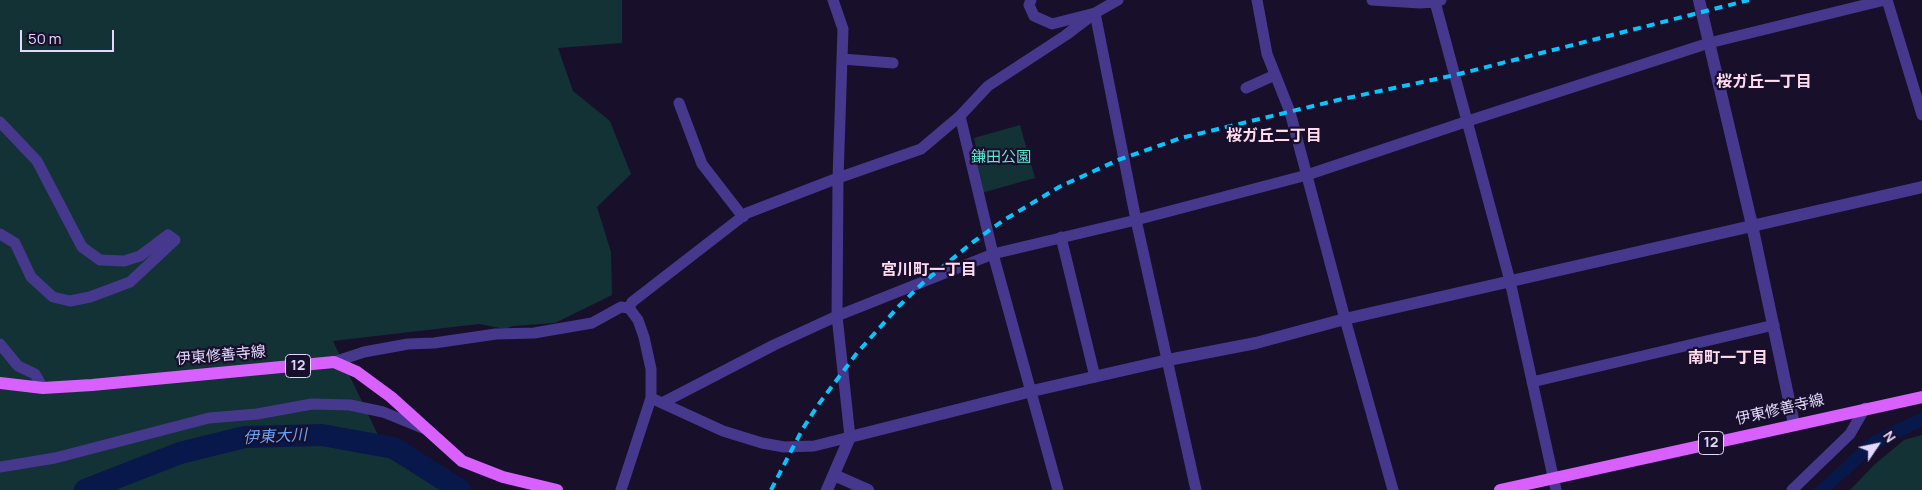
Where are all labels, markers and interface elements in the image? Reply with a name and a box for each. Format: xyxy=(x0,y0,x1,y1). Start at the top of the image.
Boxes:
scale bar xyxy=(22,20,116,52)
text: 50 m xyxy=(28,28,62,49)
district label: 桜ガ丘一丁目 xyxy=(1716,73,1812,93)
district label: 桜ガ丘二丁目 xyxy=(1226,127,1322,147)
park label: 鎌田公園 xyxy=(971,149,1031,167)
district label: 宮川町一丁目 xyxy=(881,261,977,281)
street label: 伊東修善寺線 xyxy=(175,343,267,369)
district label: 南町一丁目 xyxy=(1688,349,1768,369)
road number: 12 xyxy=(286,354,310,378)
street label: 伊東修善寺線 xyxy=(1734,391,1826,429)
north arrow xyxy=(1852,420,1902,470)
water label: 伊東大川 xyxy=(243,426,307,448)
text: N xyxy=(1879,427,1901,446)
road number: 12 xyxy=(1698,432,1724,454)

